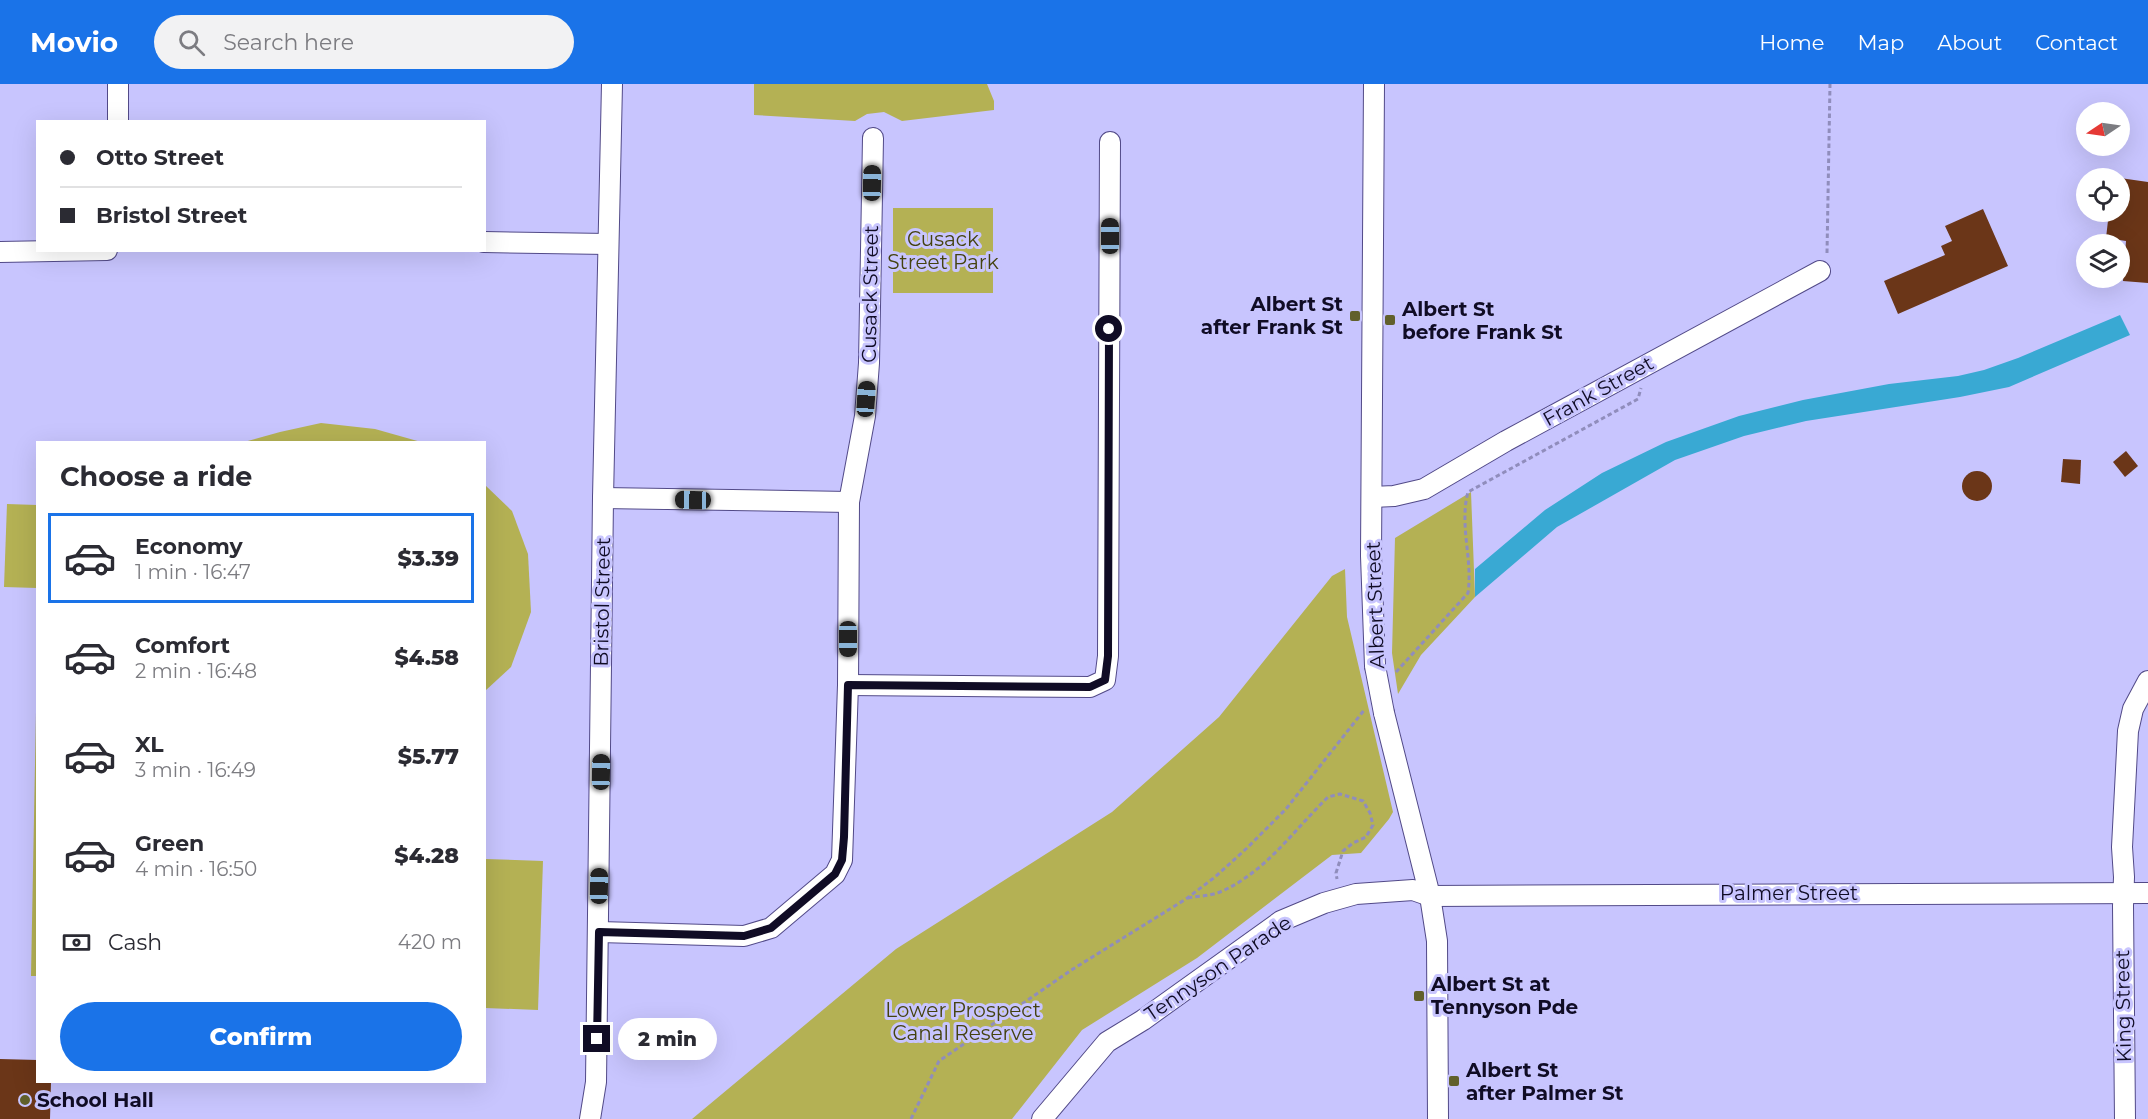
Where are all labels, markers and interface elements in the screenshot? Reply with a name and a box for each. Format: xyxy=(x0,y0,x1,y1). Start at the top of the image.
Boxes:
search box xyxy=(154,15,574,69)
text: Movio xyxy=(30,25,118,59)
icon: search xyxy=(175,26,208,59)
text: Search here xyxy=(223,29,354,56)
text: Home xyxy=(1759,30,1824,55)
text: Map xyxy=(1857,30,1904,55)
text: About xyxy=(1937,30,2002,55)
text: Contact xyxy=(2035,30,2118,55)
north arrow xyxy=(2076,102,2130,156)
map controls xyxy=(2076,102,2130,288)
text: Otto Street xyxy=(96,144,224,171)
car xyxy=(863,165,881,201)
button: locate xyxy=(2076,168,2130,222)
text: Bristol Street xyxy=(96,202,247,229)
car xyxy=(1101,218,1119,254)
street label: Cusack Street xyxy=(857,225,883,363)
park label: Cusack Street Park xyxy=(887,227,999,274)
button: layers xyxy=(2076,234,2130,288)
place label: Albert St after Frank St xyxy=(1201,292,1343,339)
place label: Albert St before Frank St xyxy=(1401,297,1563,344)
marker: Albert St after Frank St xyxy=(1348,309,1362,323)
marker: Albert St before Frank St xyxy=(1383,313,1397,327)
route start xyxy=(1095,315,1122,342)
street label: Frank Street xyxy=(1539,351,1657,431)
car xyxy=(856,380,876,418)
text: Choose a ride xyxy=(60,460,252,493)
car xyxy=(675,491,711,509)
icon: car xyxy=(63,531,117,585)
text: Economy xyxy=(135,533,243,560)
street label: Bristol Street xyxy=(589,537,615,667)
street label: Albert Street xyxy=(1361,541,1389,669)
text: $3.39 xyxy=(398,545,459,572)
text: 1 min · 16:47 xyxy=(135,560,251,584)
car xyxy=(839,621,857,657)
icon: car xyxy=(63,630,117,684)
text: Comfort xyxy=(135,632,230,659)
text: $4.58 xyxy=(394,644,459,671)
text: 2 min · 16:48 xyxy=(135,659,257,683)
icon: car xyxy=(63,729,117,783)
text: XL xyxy=(135,731,164,758)
text: $5.77 xyxy=(398,743,459,770)
car xyxy=(592,754,610,790)
text: 3 min · 16:49 xyxy=(135,758,256,782)
icon: car xyxy=(63,828,117,882)
text: Green xyxy=(135,830,204,857)
text: $4.28 xyxy=(394,842,459,869)
text: 4 min · 16:50 xyxy=(135,857,257,881)
car xyxy=(590,868,608,904)
street label: Palmer Street xyxy=(1720,881,1858,905)
street label: Tennyson Parade xyxy=(1140,910,1296,1026)
icon: cash xyxy=(60,926,93,959)
text: Cash xyxy=(108,929,162,956)
text: 420 m xyxy=(398,930,462,954)
street label: King Street xyxy=(2110,950,2136,1062)
place label: Albert St at Tennyson Pde xyxy=(1430,972,1578,1019)
marker: Albert St at Tennyson Pde xyxy=(1412,989,1426,1003)
park label: Lower Prospect Canal Reserve xyxy=(885,998,1041,1045)
button: Confirm xyxy=(60,1002,462,1071)
callout: 2 min xyxy=(618,1018,717,1060)
route end xyxy=(583,1025,610,1052)
text: 2 min xyxy=(638,1027,697,1051)
place label: Albert St after Palmer St xyxy=(1465,1058,1624,1105)
marker: Albert St after Palmer St xyxy=(1447,1074,1461,1088)
place label: School Hall xyxy=(37,1088,154,1112)
marker: School Hall xyxy=(18,1093,32,1107)

